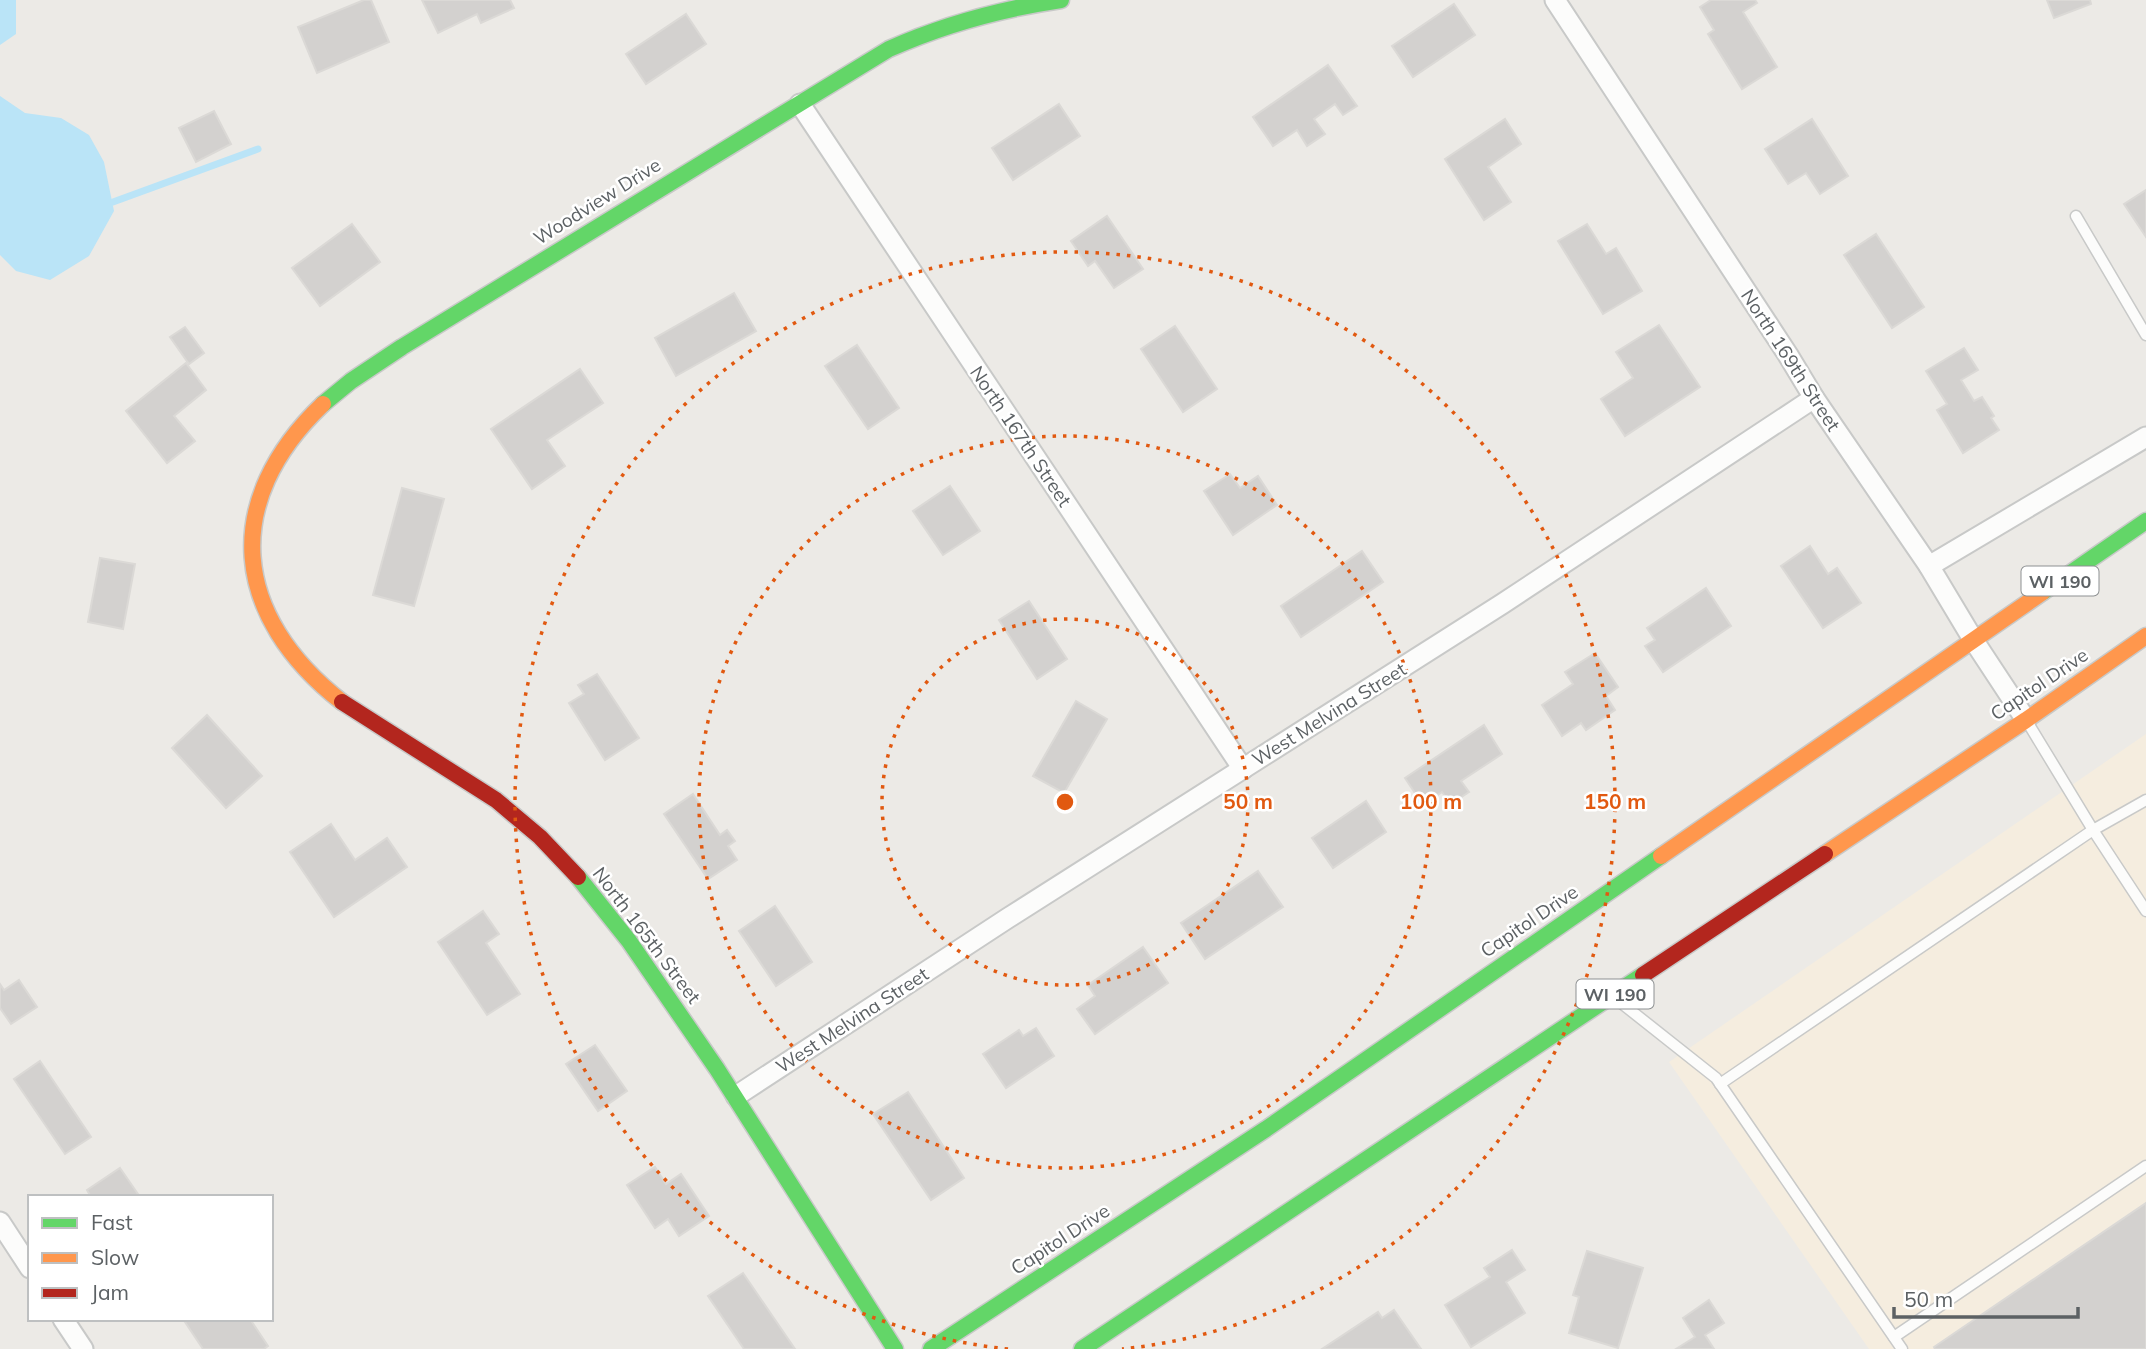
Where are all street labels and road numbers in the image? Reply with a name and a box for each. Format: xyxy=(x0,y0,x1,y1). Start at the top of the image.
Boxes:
street label: Woodview Drive xyxy=(529,152,665,250)
street label: North 169th Street xyxy=(1736,284,1846,436)
street label: North 167th Street xyxy=(965,361,1077,511)
road number: WI 190 xyxy=(2022,566,2098,596)
street label: Capitol Drive xyxy=(1986,643,2092,725)
street label: West Melvina Street xyxy=(1248,657,1411,771)
street label: North 165th Street xyxy=(588,862,706,1008)
street label: Capitol Drive xyxy=(1476,880,1582,962)
street label: West Melvina Street xyxy=(771,962,933,1078)
road number: WI 190 xyxy=(1576,979,1654,1009)
street label: Capitol Drive xyxy=(1006,1198,1114,1280)

